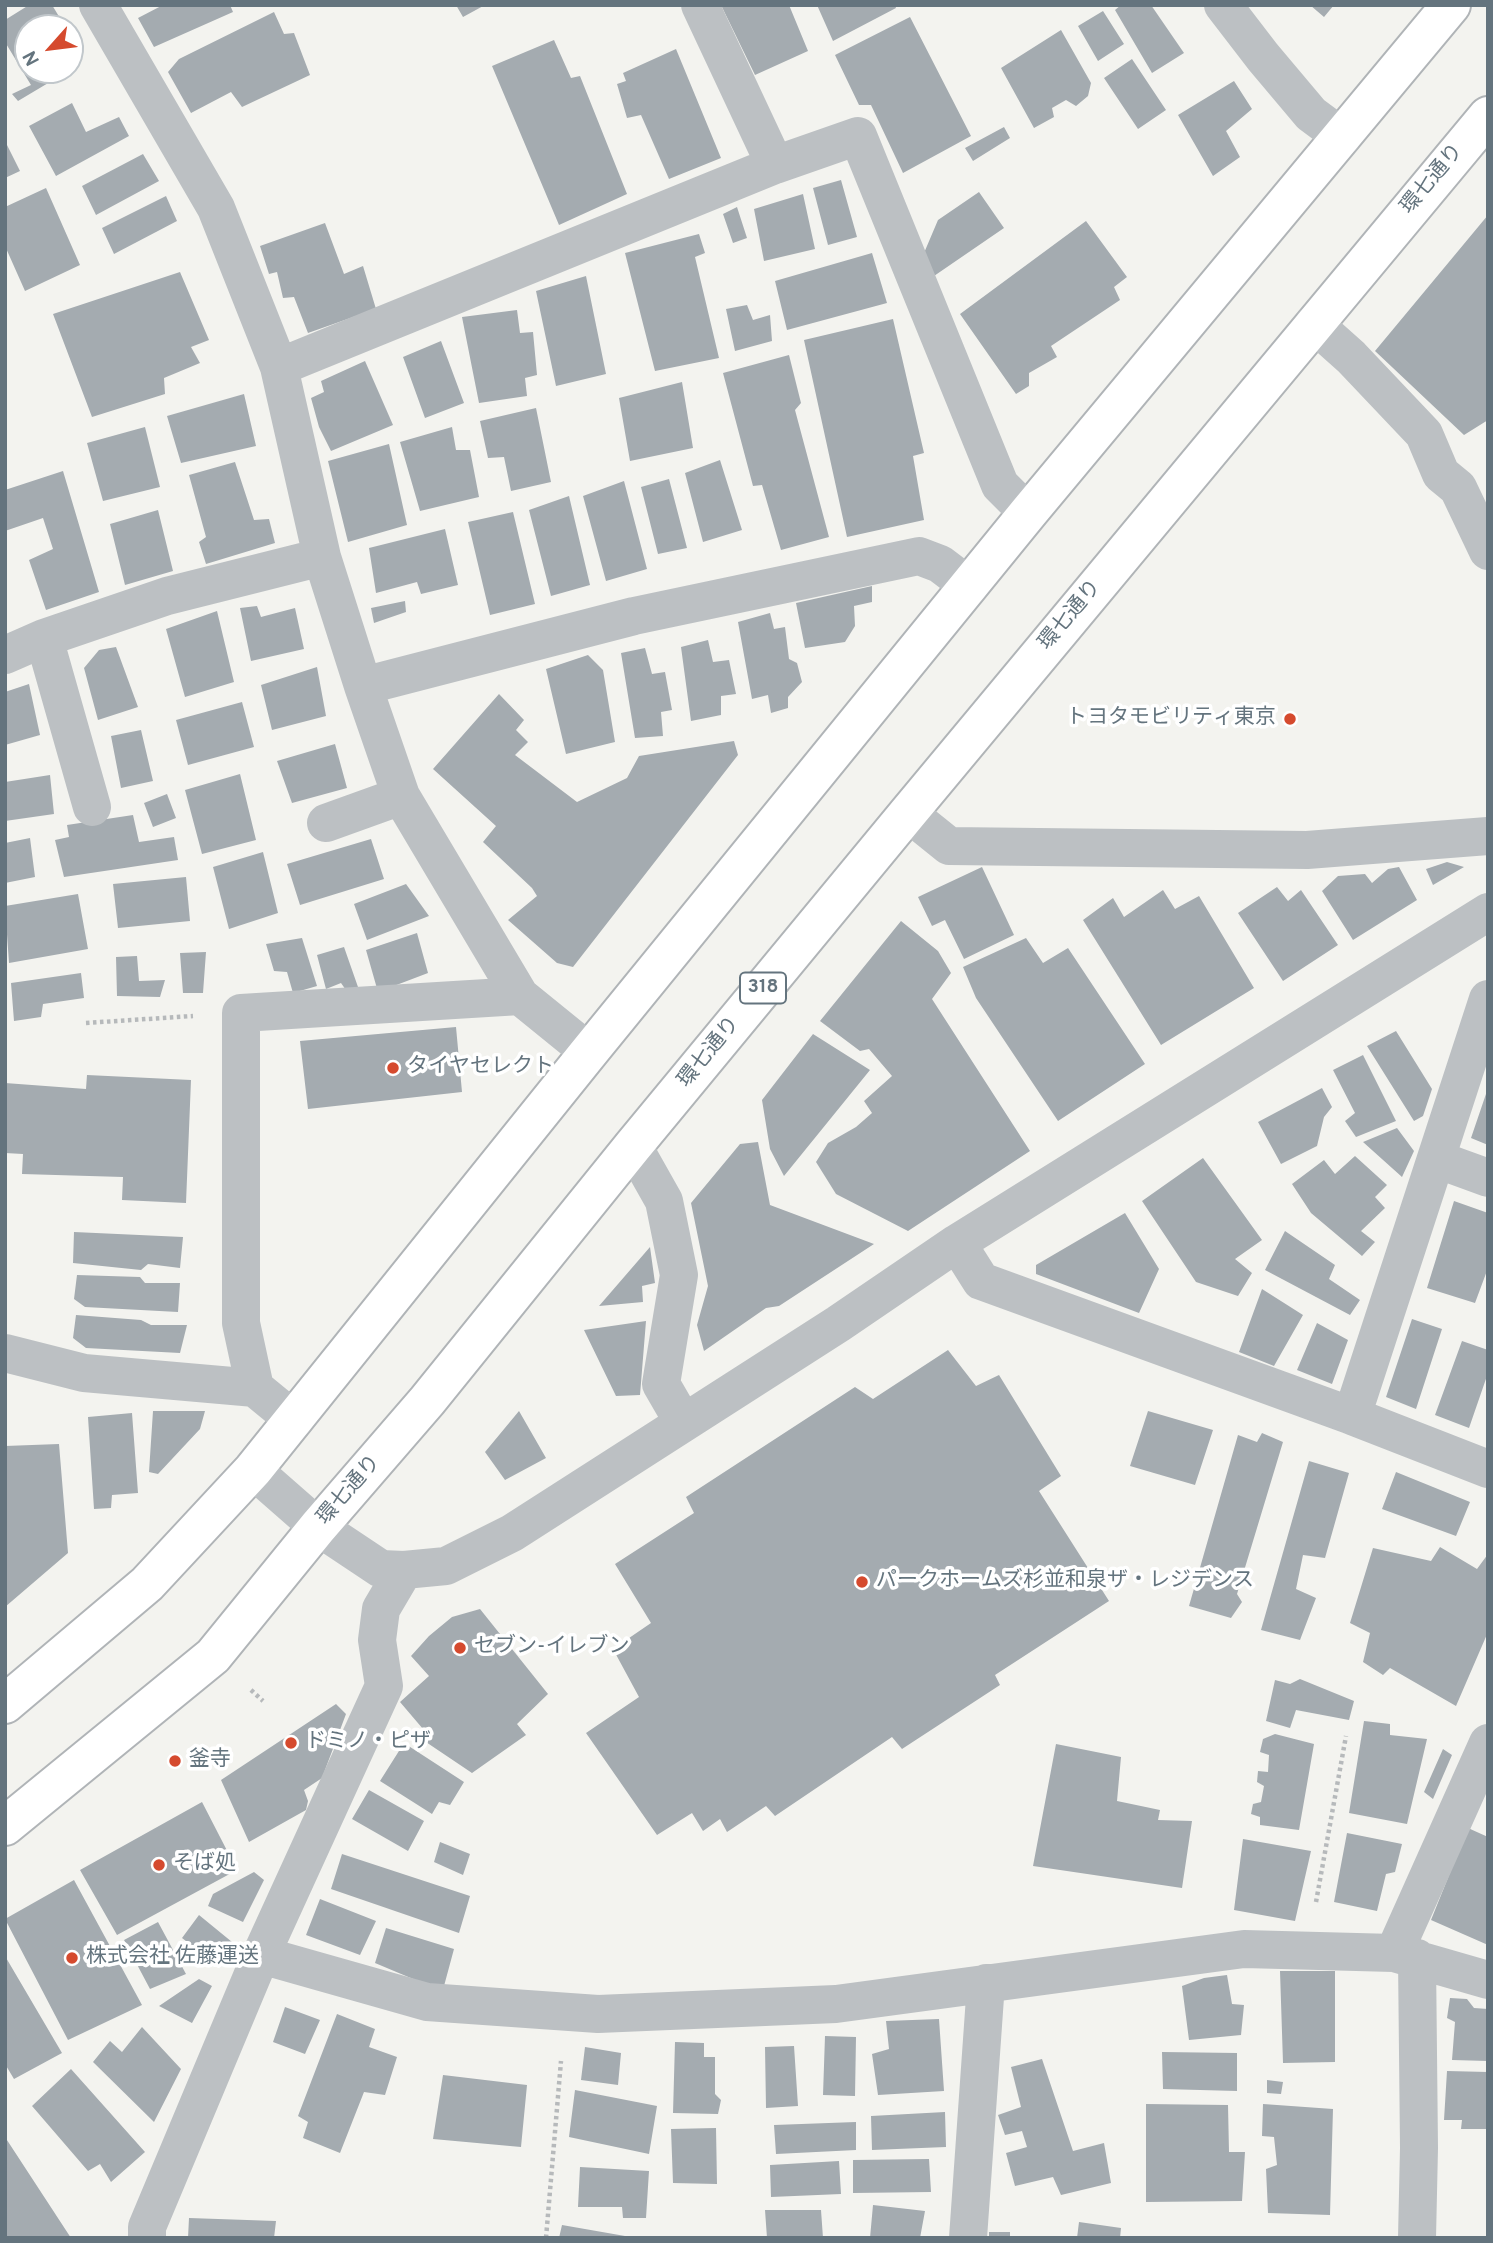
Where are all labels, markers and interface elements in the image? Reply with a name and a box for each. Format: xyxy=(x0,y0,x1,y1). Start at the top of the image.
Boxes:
north arrow xyxy=(14,14,84,84)
text: N xyxy=(18,46,46,70)
street label: 環七通り xyxy=(1396,140,1470,220)
street label: 環七通り xyxy=(1034,576,1108,656)
place label: トヨタモビリティ東京 xyxy=(1066,706,1276,732)
marker: トヨタモビリティ東京 xyxy=(1282,711,1298,727)
road number: 318 xyxy=(740,972,786,1004)
street label: 環七通り xyxy=(674,1012,746,1094)
place label: タイヤセレクト xyxy=(407,1055,554,1081)
marker: タイヤセレクト xyxy=(385,1060,401,1076)
street label: 環七通り xyxy=(313,1451,387,1531)
place label: パークホームズ杉並和泉ザ・レジデンス xyxy=(876,1569,1254,1595)
marker: パークホームズ杉並和泉ザ・レジデンス xyxy=(854,1574,870,1590)
place label: セブン-イレブン xyxy=(474,1635,629,1661)
marker: セブン-イレブン xyxy=(452,1640,468,1656)
place label: ドミノ・ピザ xyxy=(305,1730,431,1756)
marker: ドミノ・ピザ xyxy=(283,1735,299,1751)
place label: 釜寺 xyxy=(189,1748,231,1774)
marker: 釜寺 xyxy=(167,1753,183,1769)
place label: そば処 xyxy=(173,1852,236,1878)
marker: そば処 xyxy=(151,1857,167,1873)
place label: 株式会社 佐藤運送 xyxy=(86,1945,259,1971)
marker: 株式会社 佐藤運送 xyxy=(64,1950,80,1966)

